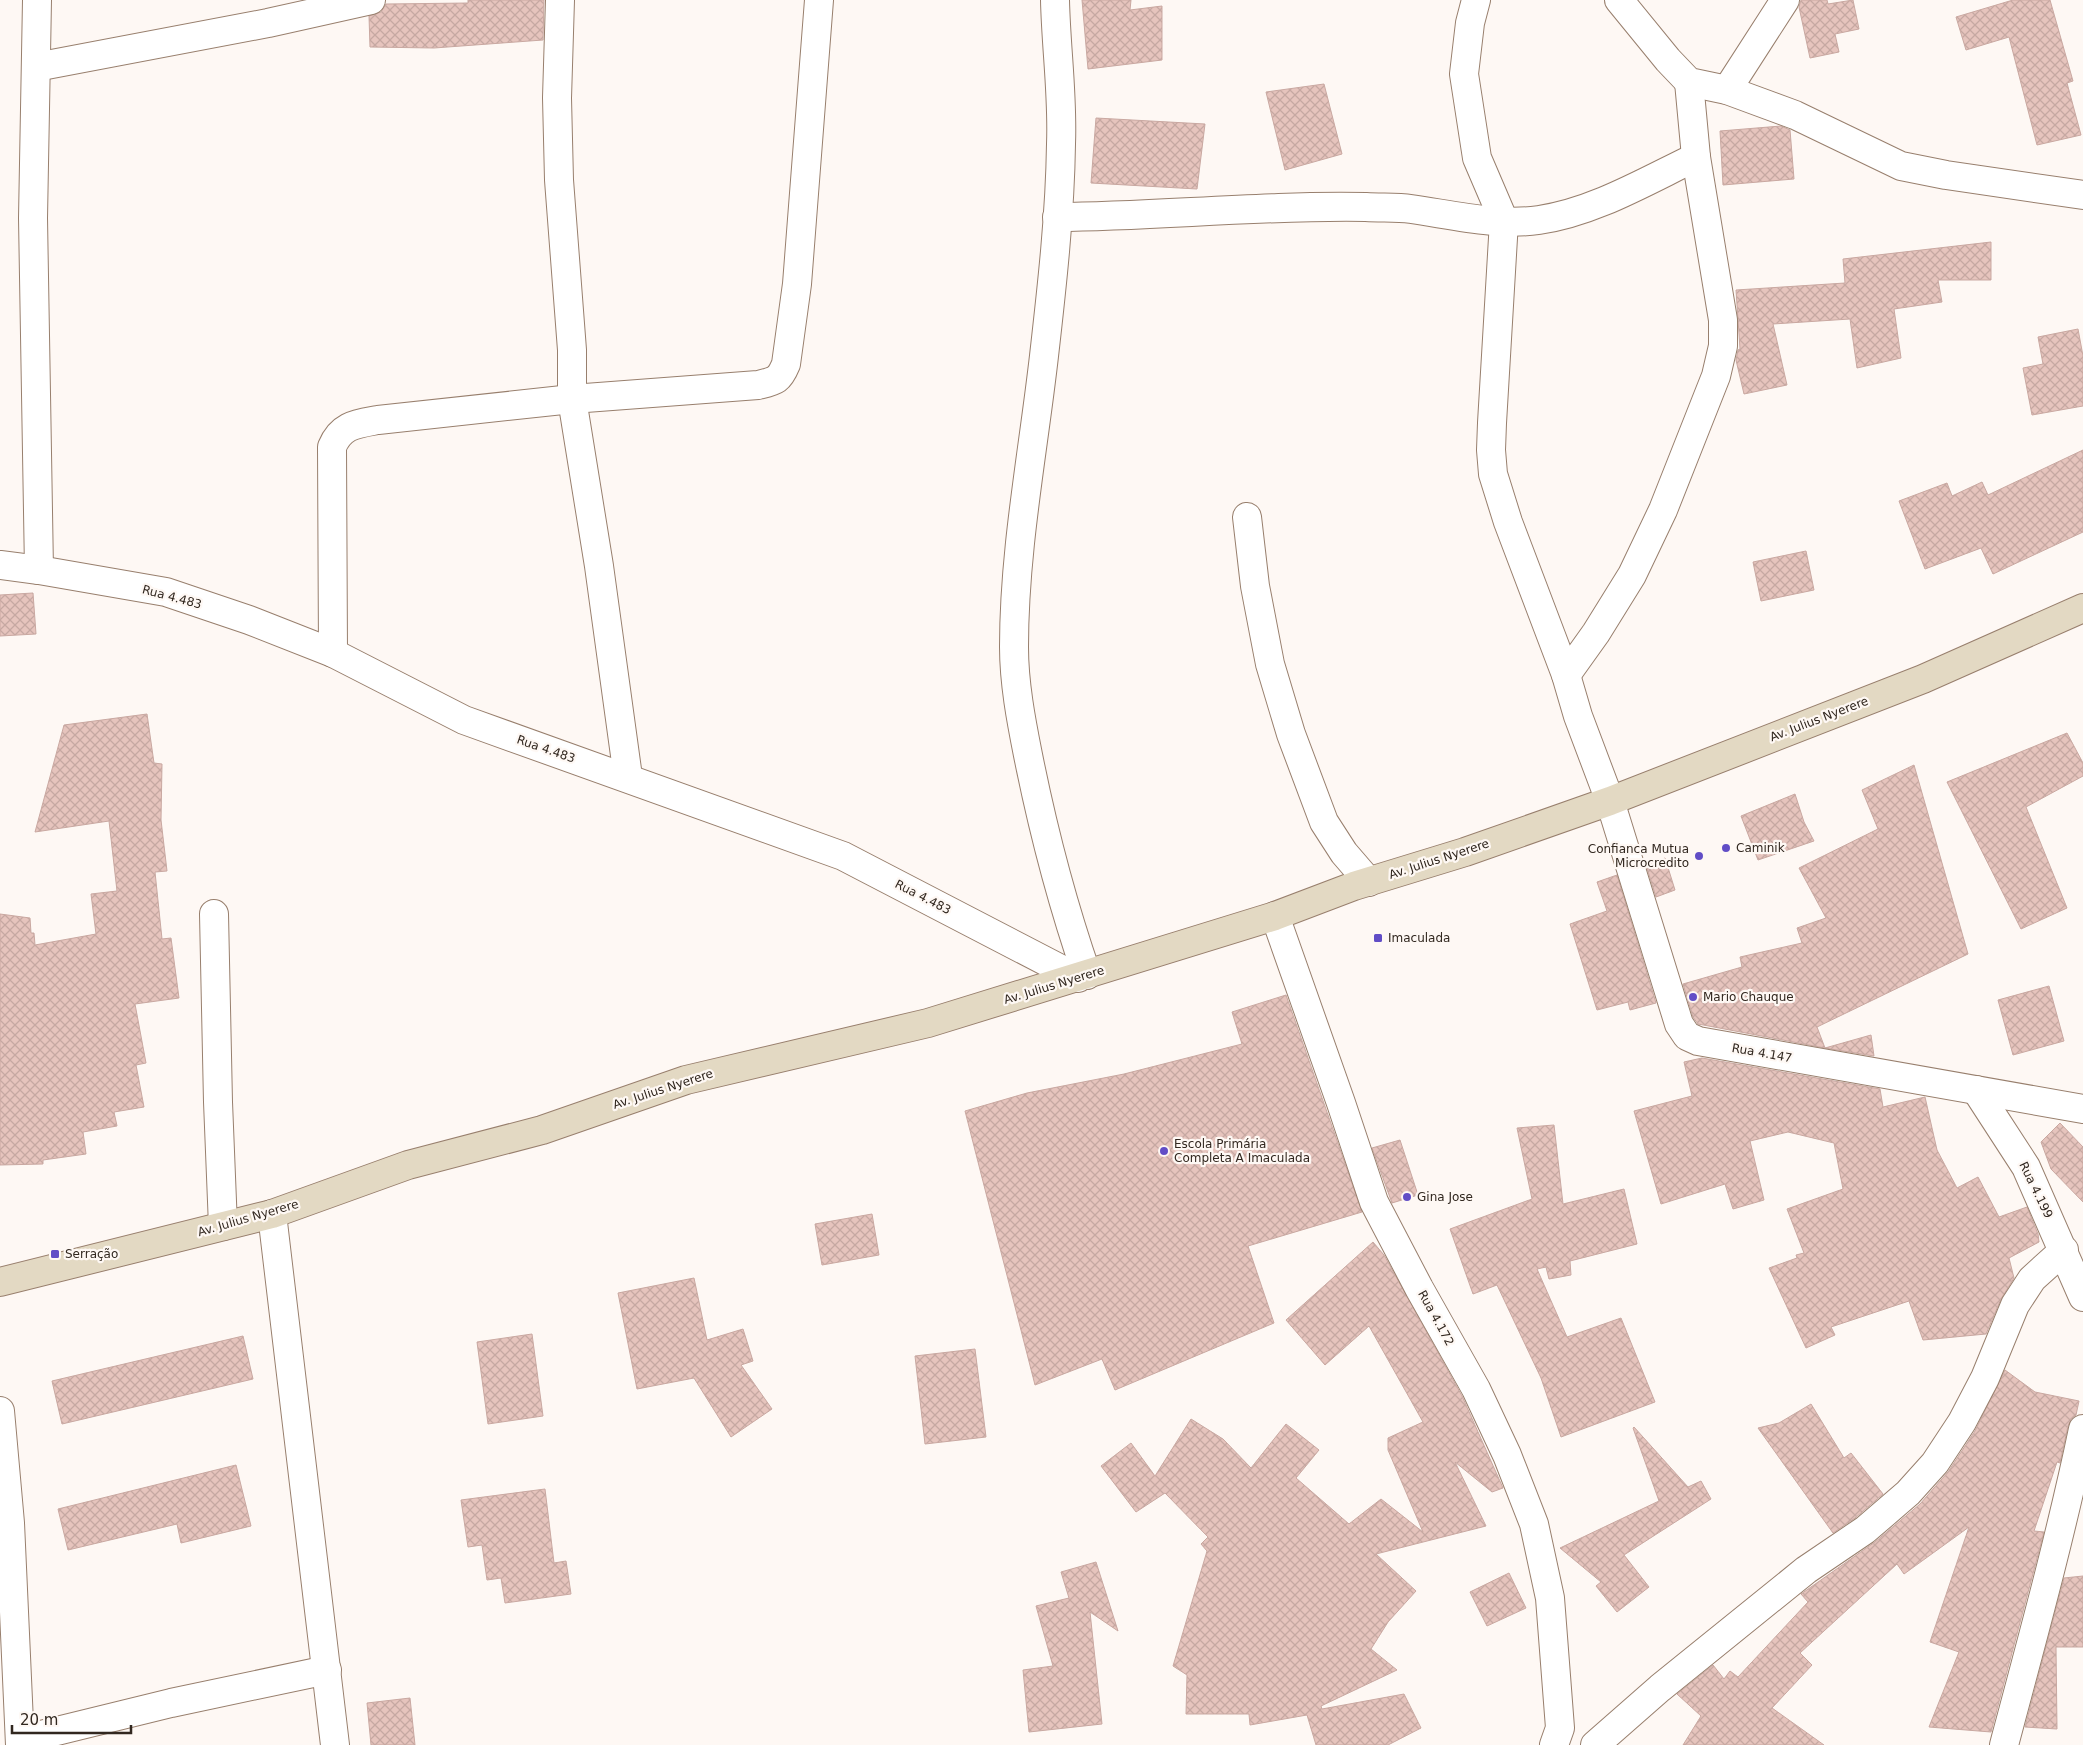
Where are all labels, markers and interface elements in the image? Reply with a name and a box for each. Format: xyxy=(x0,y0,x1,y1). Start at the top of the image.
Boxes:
street label: Rua 4.483 xyxy=(141,582,203,612)
street label: Av. Julius Nyerere xyxy=(1768,694,1870,744)
street label: Rua 4.483 xyxy=(515,732,577,766)
street label: Av. Julius Nyerere xyxy=(1387,836,1491,882)
place label: Caminik xyxy=(1736,841,1785,855)
place label: Confianca Mutua Microcredito xyxy=(1588,842,1689,870)
marker: Caminik xyxy=(1720,842,1732,854)
marker: Confianca Mutua Microcredito xyxy=(1693,850,1705,862)
street label: Rua 4.483 xyxy=(893,877,953,917)
place label: Imaculada xyxy=(1388,931,1450,945)
marker: Imaculada xyxy=(1372,932,1384,944)
street label: Av. Julius Nyerere xyxy=(1002,963,1106,1007)
place label: Mario Chauque xyxy=(1703,990,1794,1004)
marker: Mario Chauque xyxy=(1687,991,1699,1003)
street label: Rua 4.147 xyxy=(1731,1041,1793,1065)
street label: Av. Julius Nyerere xyxy=(611,1066,715,1112)
place label: Escola Primária Completa A Imaculada xyxy=(1174,1137,1310,1165)
marker: Escola Primária Completa A Imaculada xyxy=(1158,1145,1170,1157)
street label: Rua 4.199 xyxy=(2016,1160,2056,1220)
place label: Gina Jose xyxy=(1417,1190,1473,1204)
marker: Gina Jose xyxy=(1401,1191,1413,1203)
street label: Av. Julius Nyerere xyxy=(196,1197,300,1239)
place label: Serração xyxy=(65,1247,118,1261)
marker: Serração xyxy=(49,1248,61,1260)
street label: Rua 4.172 xyxy=(1415,1288,1457,1348)
scale bar xyxy=(12,1702,131,1734)
text: 20 m xyxy=(20,1711,58,1729)

